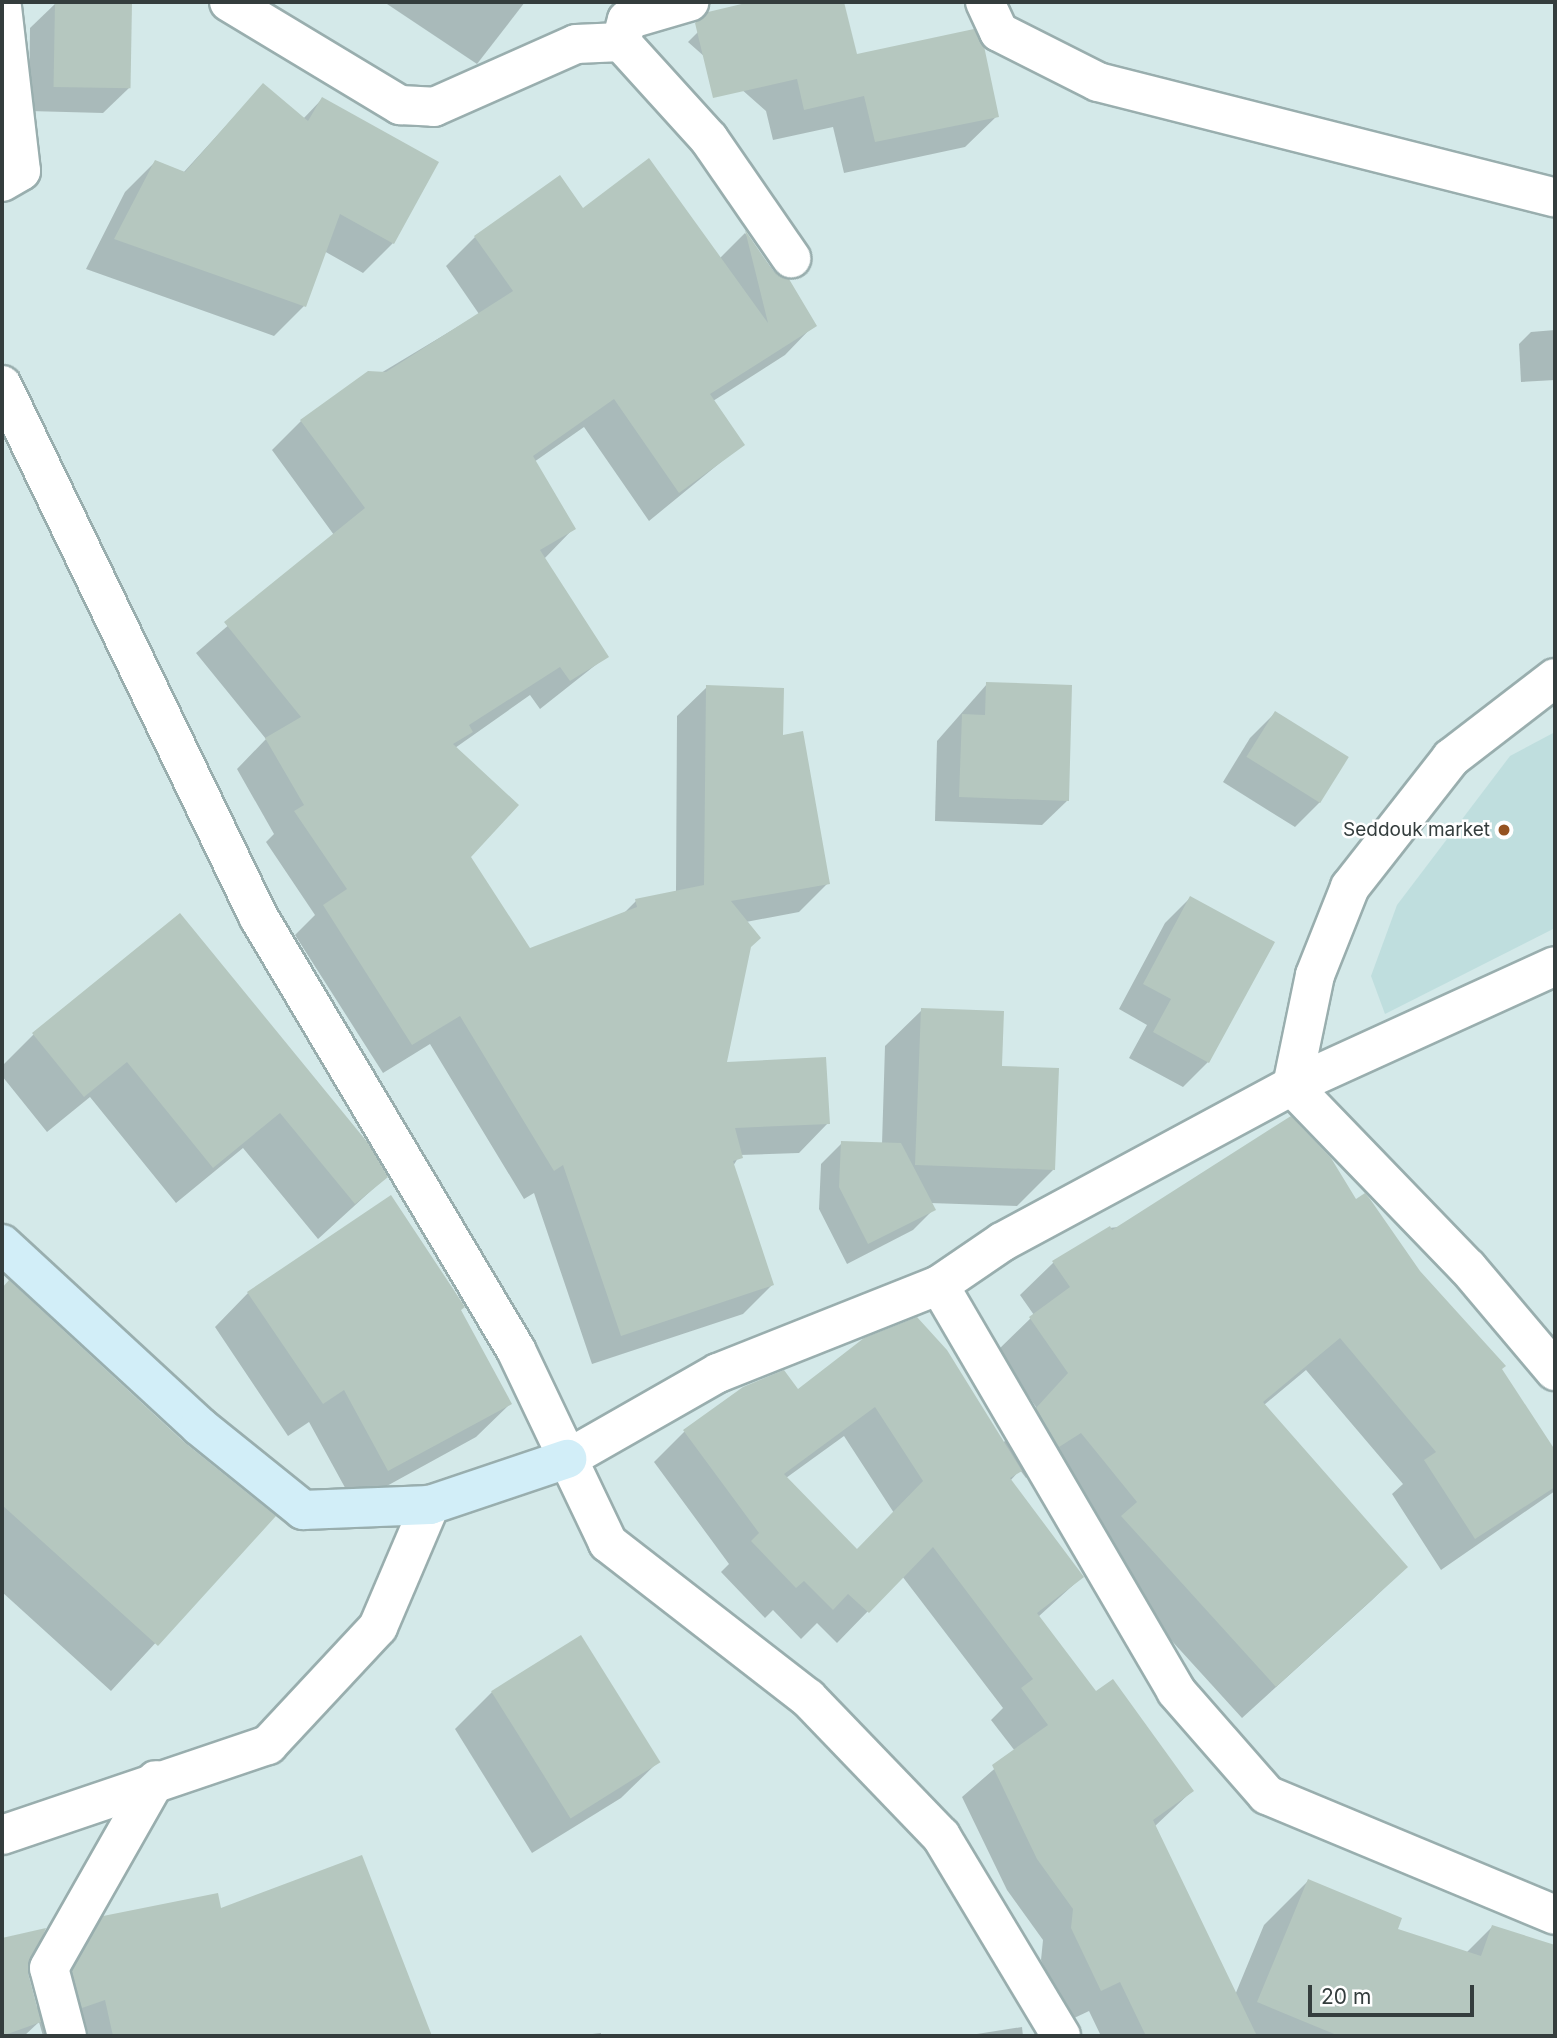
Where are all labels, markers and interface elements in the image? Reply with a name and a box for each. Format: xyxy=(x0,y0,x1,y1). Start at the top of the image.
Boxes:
place label: Seddouk market xyxy=(1343,819,1490,841)
marker: Seddouk market xyxy=(1496,822,1512,838)
scale bar xyxy=(1312,1972,1478,2016)
text: 20 m xyxy=(1321,1984,1371,2009)

